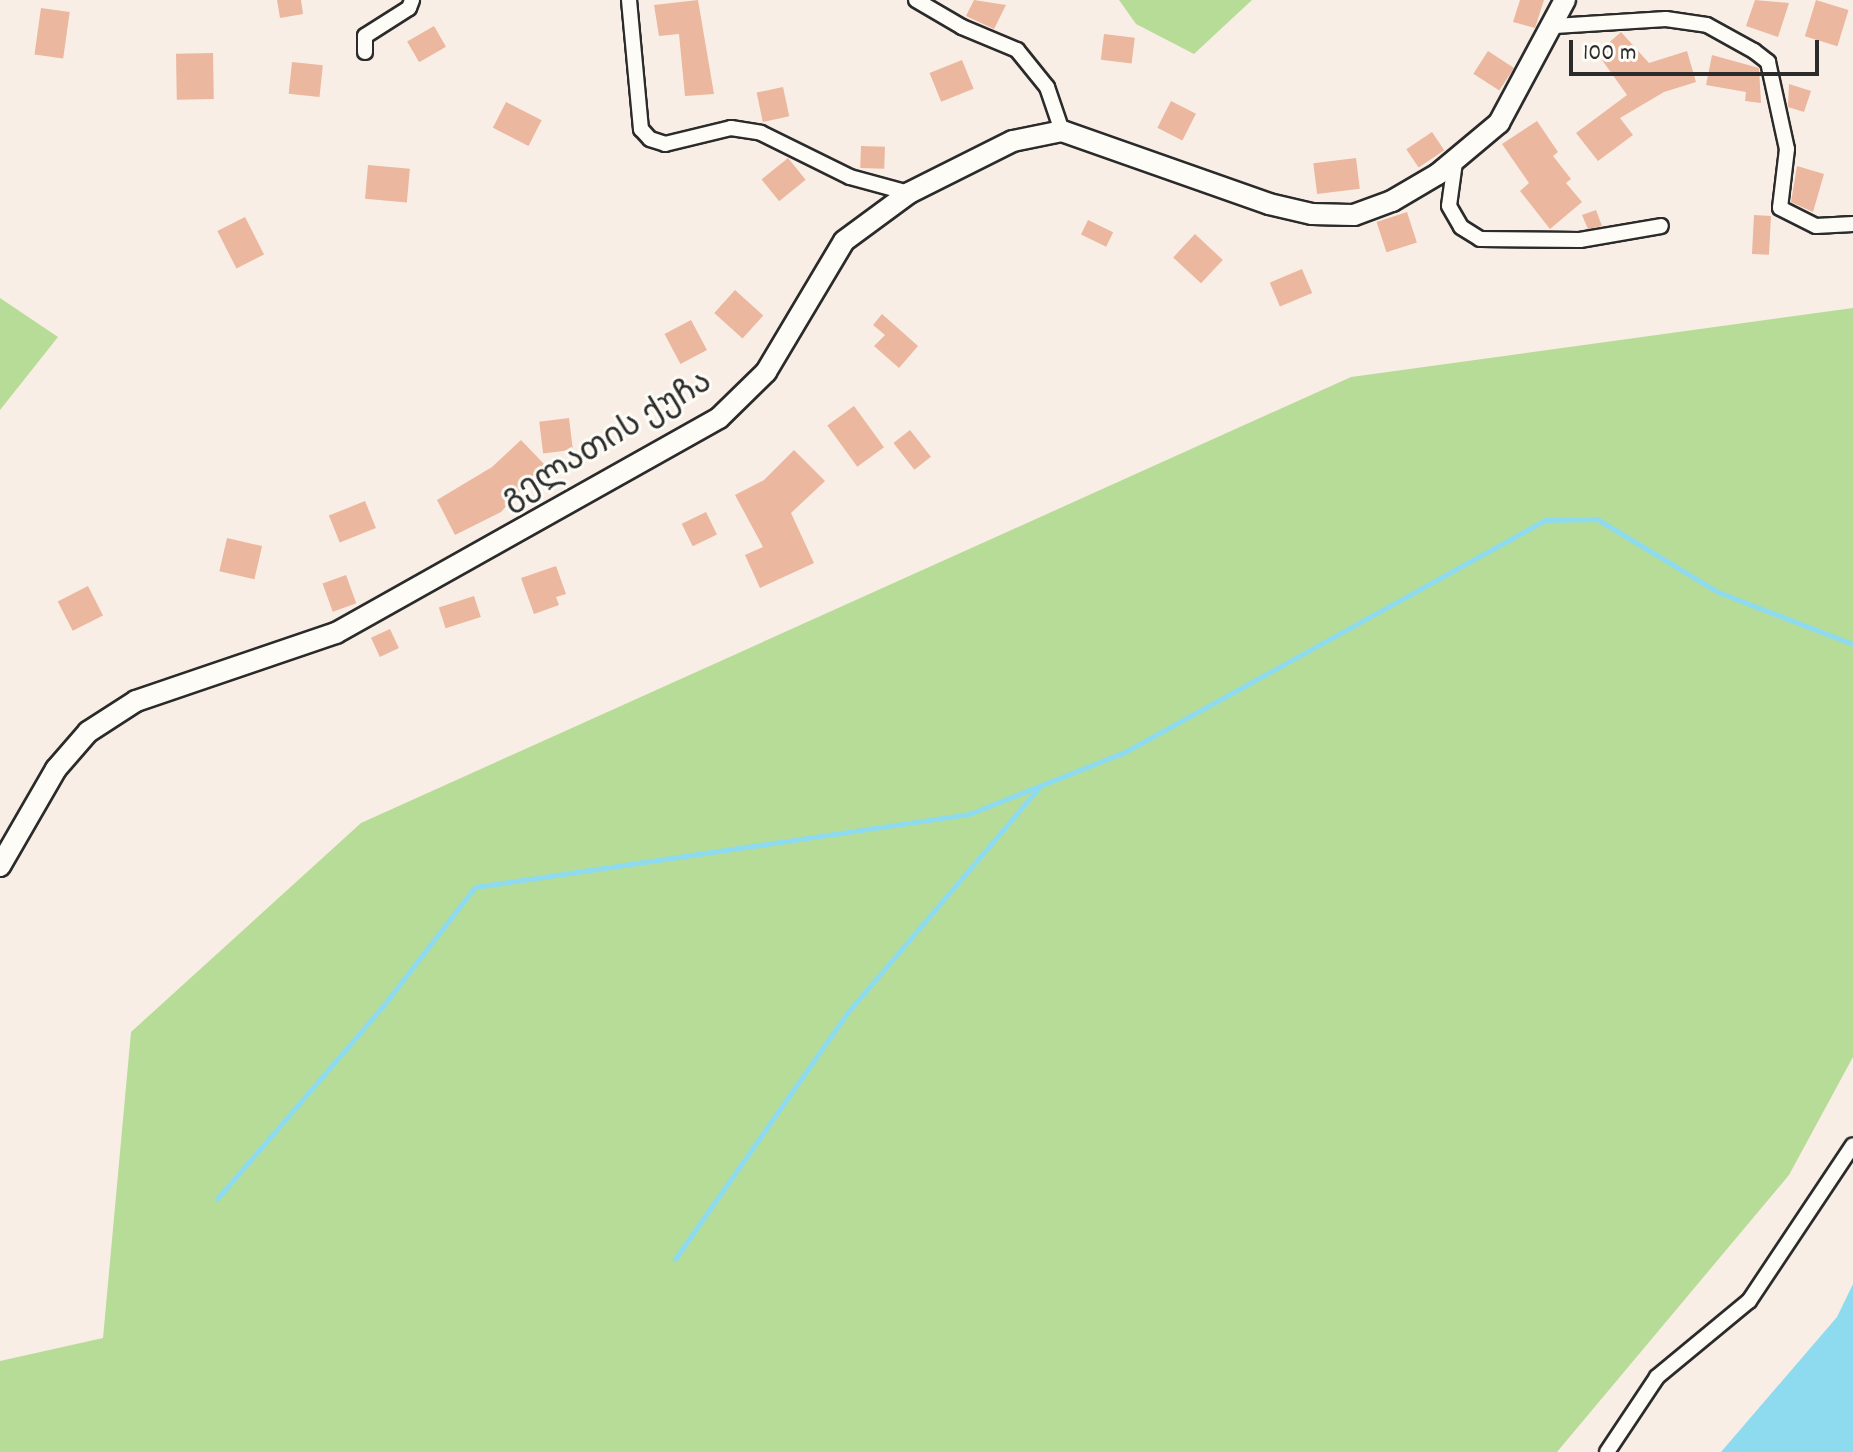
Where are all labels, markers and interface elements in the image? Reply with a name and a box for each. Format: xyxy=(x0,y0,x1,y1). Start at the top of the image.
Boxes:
scale bar xyxy=(1573,24,1823,74)
text: 100 m xyxy=(1583,37,1636,71)
street label: გელათის ქუჩა xyxy=(496,365,720,521)

